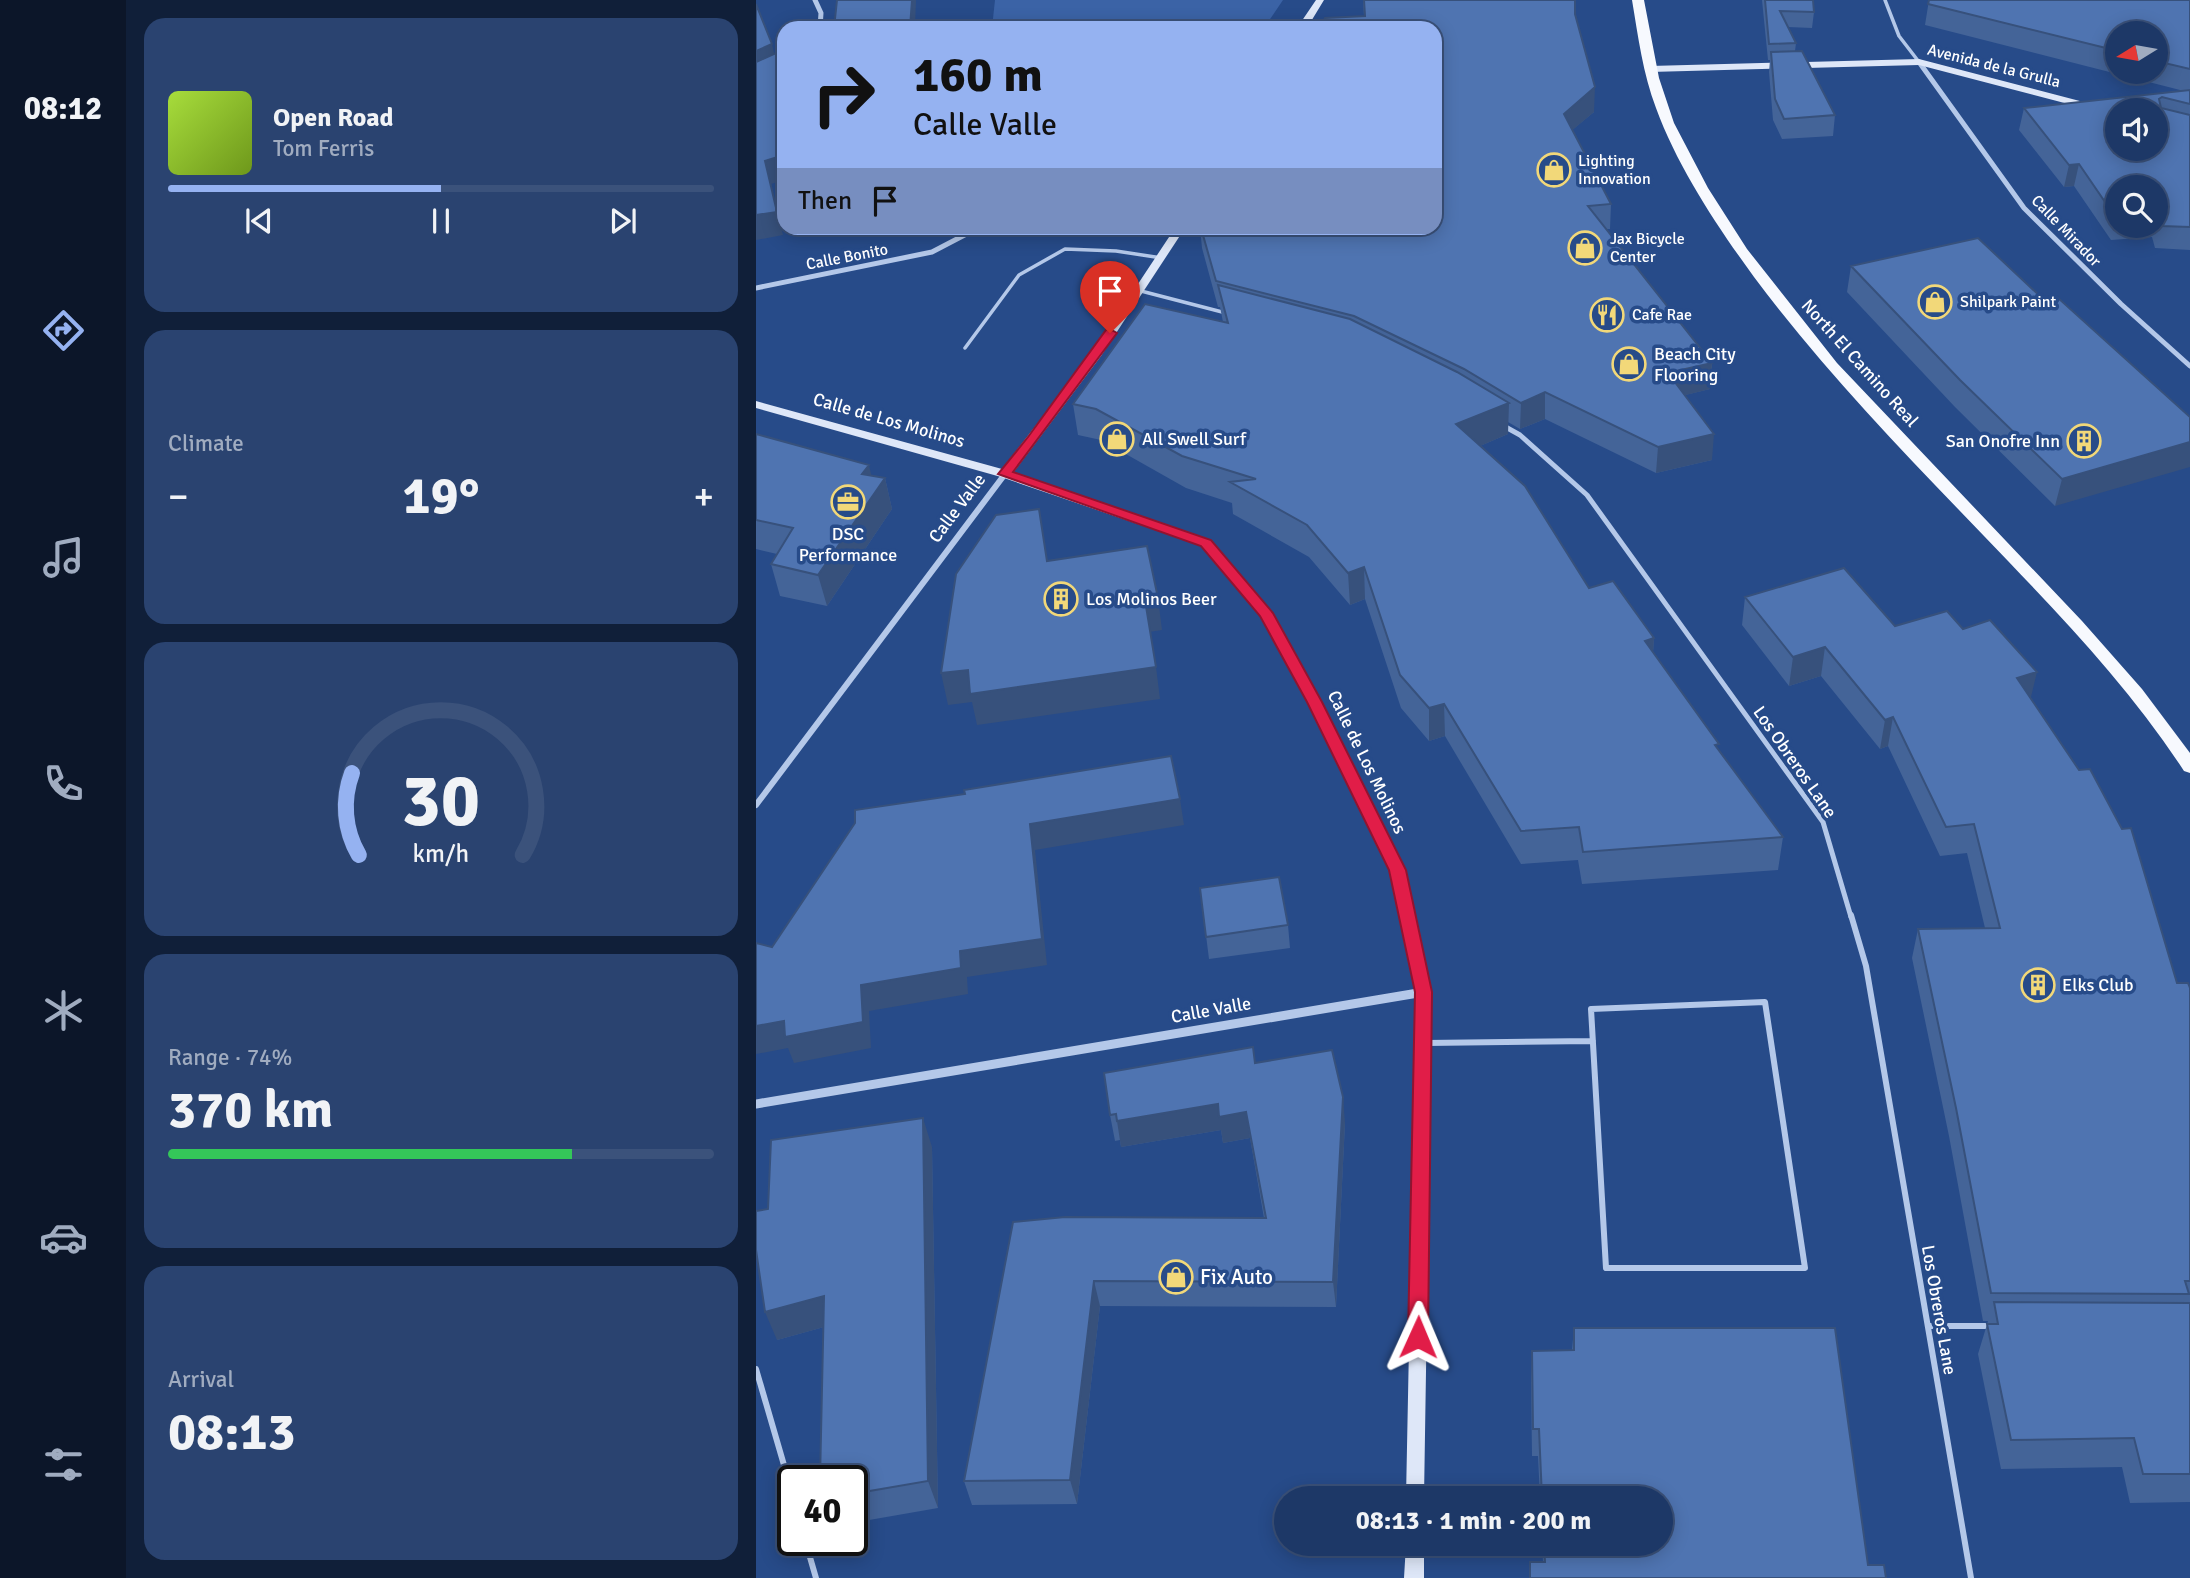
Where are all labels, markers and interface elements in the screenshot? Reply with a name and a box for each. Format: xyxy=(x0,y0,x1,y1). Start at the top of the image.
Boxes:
north arrow xyxy=(2105,21,2168,84)
map controls xyxy=(2105,21,2168,238)
street label: Avenida de la Grulla xyxy=(1925,40,2063,92)
text: 160 m xyxy=(913,45,1043,105)
icon: right xyxy=(798,49,889,140)
text: 08:12 xyxy=(24,89,102,128)
button: sound xyxy=(2105,98,2168,161)
text: Open Road xyxy=(273,102,394,134)
text: Calle Valle xyxy=(913,105,1057,144)
text: Tom Ferris xyxy=(273,134,374,163)
shop icon: Lighting Innovation xyxy=(1535,151,1573,189)
place label: Lighting Innovation xyxy=(1578,151,1651,189)
button: search xyxy=(2105,175,2168,238)
icon: arrive xyxy=(866,182,904,220)
text: Then xyxy=(798,185,852,217)
street label: Calle Mirador xyxy=(2027,191,2105,271)
icon: previous xyxy=(240,202,278,240)
icon: pause xyxy=(422,202,460,240)
icon: next xyxy=(604,202,642,240)
shop icon: Jax Bicycle Center xyxy=(1566,229,1604,267)
place label: Jax Bicycle Center xyxy=(1610,229,1685,267)
street label: Calle Bonito xyxy=(804,239,890,275)
pin xyxy=(1080,261,1140,333)
icon: arrive xyxy=(1091,272,1129,310)
shop icon: Shilpark Paint xyxy=(1916,283,1954,321)
place label: Shilpark Paint xyxy=(1960,292,2057,312)
street label: North El Camino Real xyxy=(1797,295,1923,431)
restaurant icon: Cafe Rae xyxy=(1588,296,1626,334)
place label: Cafe Rae xyxy=(1632,305,1692,325)
icon: directions xyxy=(39,306,88,355)
place label: Beach City Flooring xyxy=(1654,343,1736,386)
shop icon: Beach City Flooring xyxy=(1610,345,1648,383)
street label: Calle de Los Molinos xyxy=(811,388,967,452)
shop icon: All Swell Surf xyxy=(1098,420,1136,458)
building icon: San Onofre Inn xyxy=(2065,422,2103,460)
place label: All Swell Surf xyxy=(1142,428,1247,450)
text: Climate xyxy=(168,429,244,458)
place label: San Onofre Inn xyxy=(1946,430,2060,452)
text: 19° xyxy=(403,464,479,528)
street label: Calle Valle xyxy=(924,469,990,547)
text: − xyxy=(168,473,189,520)
text: + xyxy=(693,473,714,520)
office icon: DSC Performance xyxy=(829,483,867,521)
place label: DSC Performance xyxy=(799,523,897,566)
icon: music xyxy=(39,533,88,582)
building icon: Los Molinos Beer xyxy=(1042,580,1080,618)
place label: Los Molinos Beer xyxy=(1086,588,1217,610)
street label: Calle de Los Molinos xyxy=(1323,687,1411,837)
street label: Los Obreros Lane xyxy=(1748,702,1842,822)
text: 30 xyxy=(402,757,480,846)
icon: phone xyxy=(39,759,88,808)
text: km/h xyxy=(413,838,469,869)
building icon: Elks Club xyxy=(2019,966,2057,1004)
place label: Elks Club xyxy=(2062,974,2134,996)
icon: climate xyxy=(39,986,88,1035)
street label: Calle Valle xyxy=(1169,992,1253,1028)
text: Range · 74% xyxy=(168,1043,292,1072)
text: 370 km xyxy=(168,1078,333,1142)
icon: car xyxy=(39,1213,88,1262)
street label: Los Obreros Lane xyxy=(1917,1243,1961,1377)
shop icon: Fix Auto xyxy=(1157,1258,1195,1296)
place label: Fix Auto xyxy=(1200,1264,1273,1290)
position arrow xyxy=(1381,1300,1455,1374)
text: Arrival xyxy=(168,1365,234,1394)
text: 08:13 xyxy=(168,1400,296,1464)
icon: filters xyxy=(39,1440,88,1489)
speed limit sign: 40 xyxy=(777,1465,868,1556)
text: 08:13 · 1 min · 200 m xyxy=(1356,1505,1591,1537)

